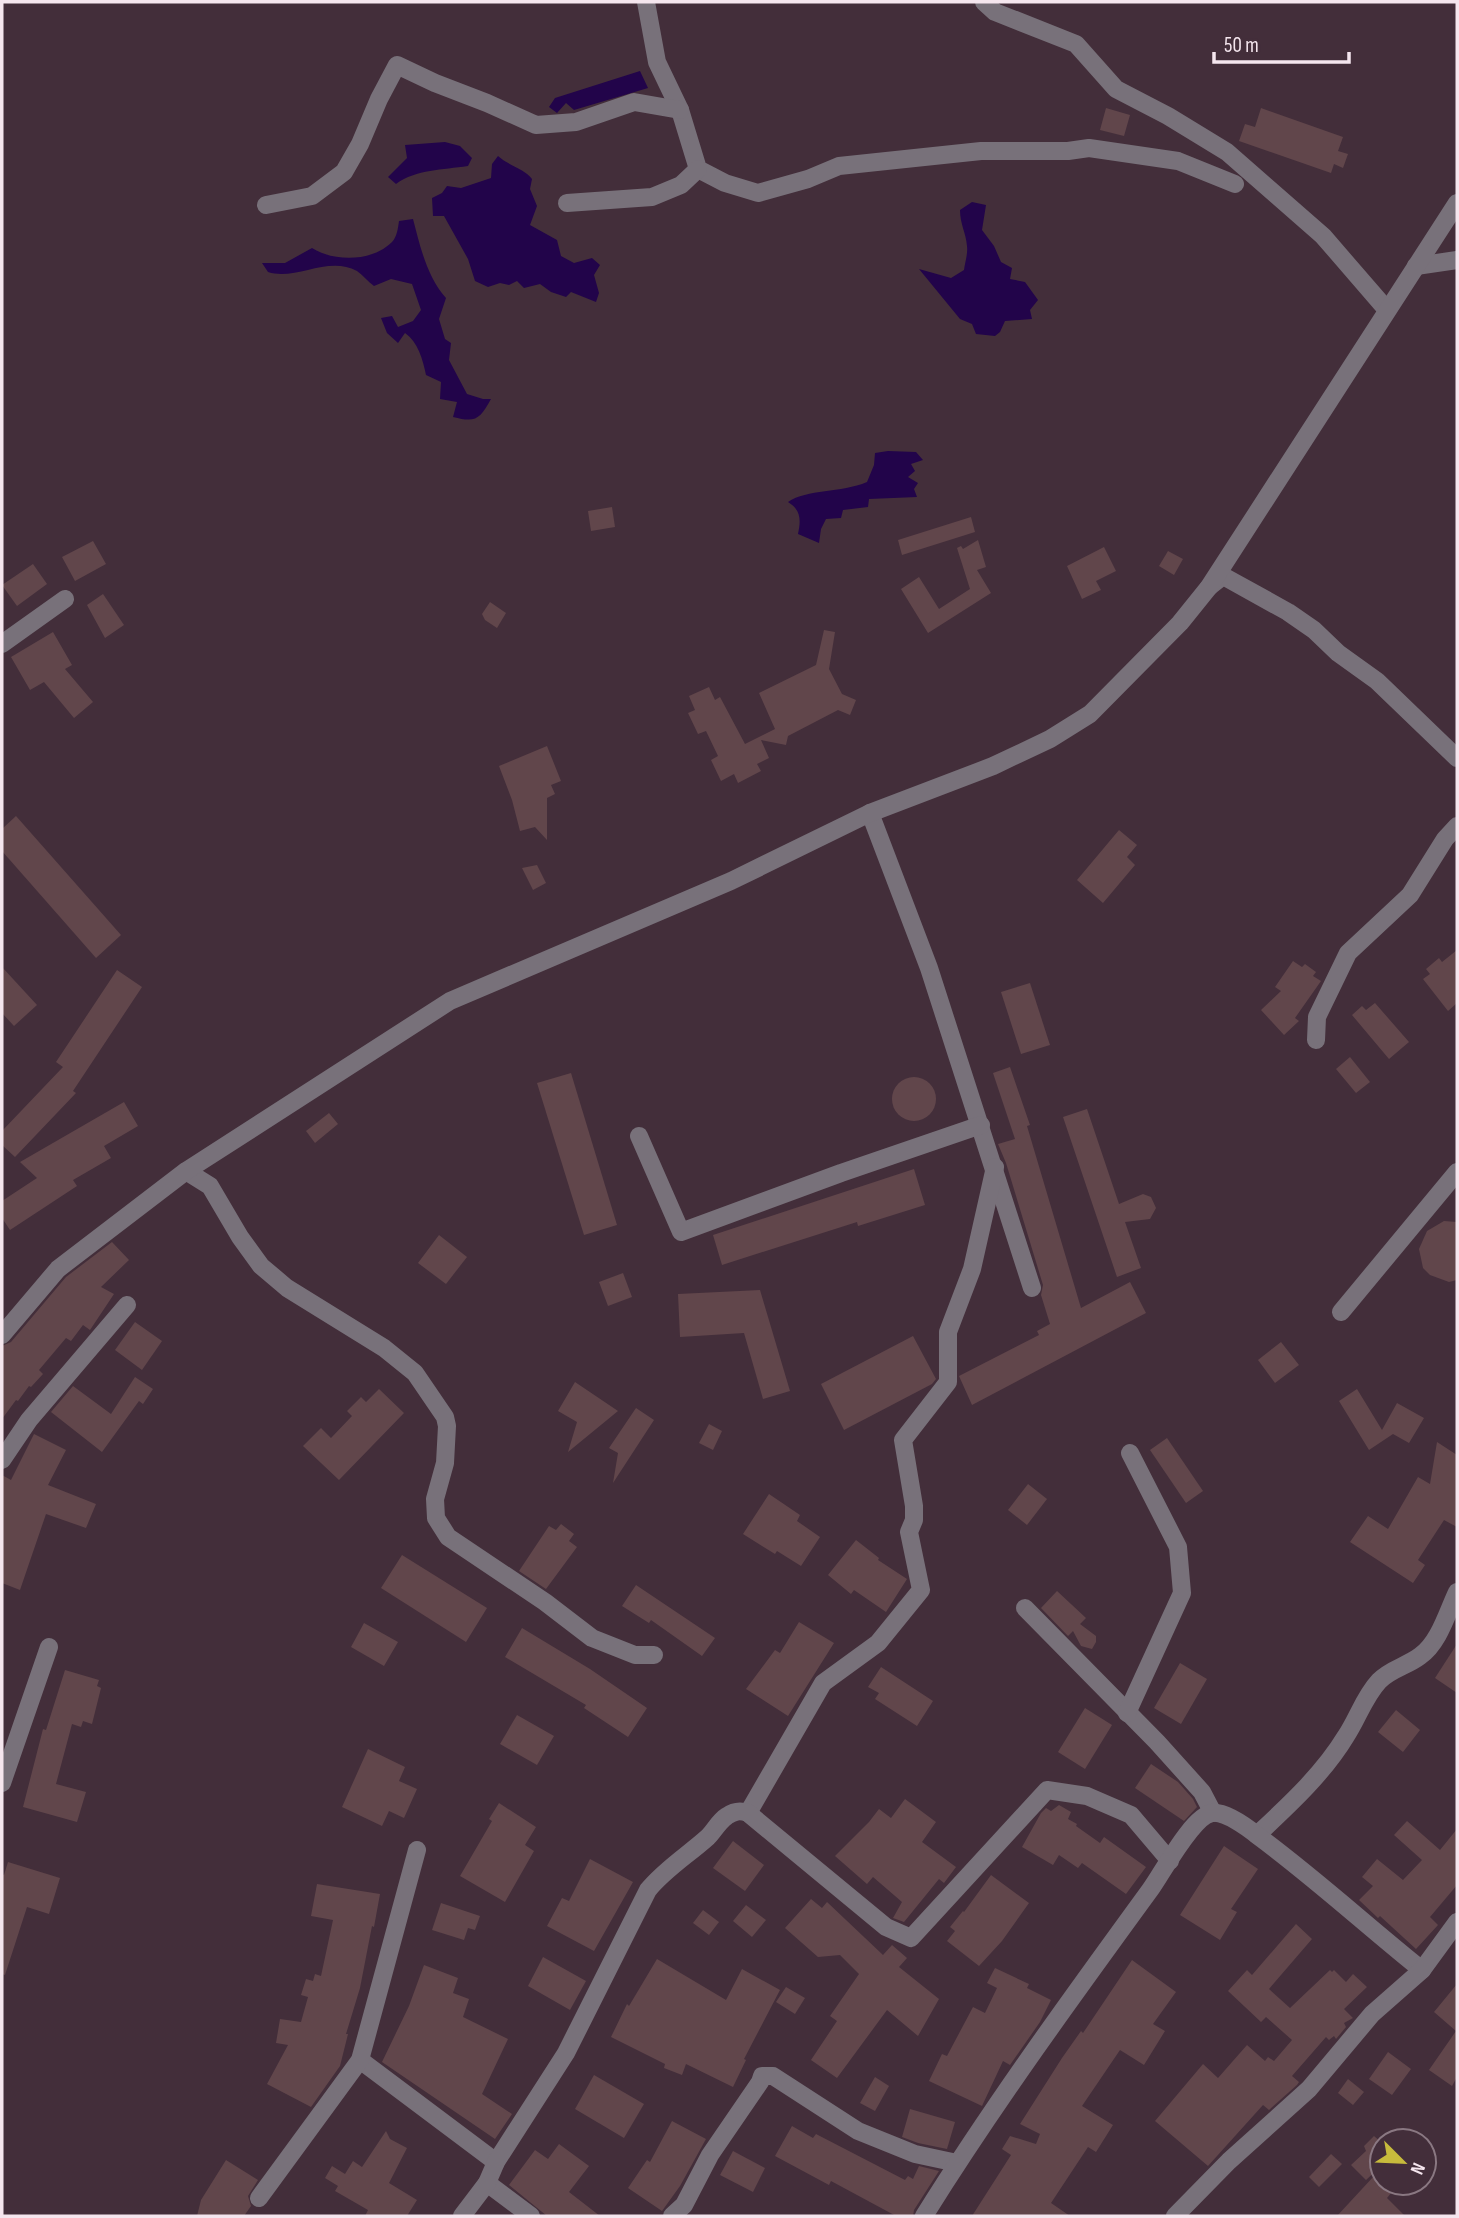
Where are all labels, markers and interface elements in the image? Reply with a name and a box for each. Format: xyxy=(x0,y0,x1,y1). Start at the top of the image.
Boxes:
scale bar xyxy=(1214,21,1349,65)
text: 50 m xyxy=(1224,33,1259,58)
north arrow xyxy=(1368,2127,1438,2197)
text: N xyxy=(1405,2159,1430,2178)

